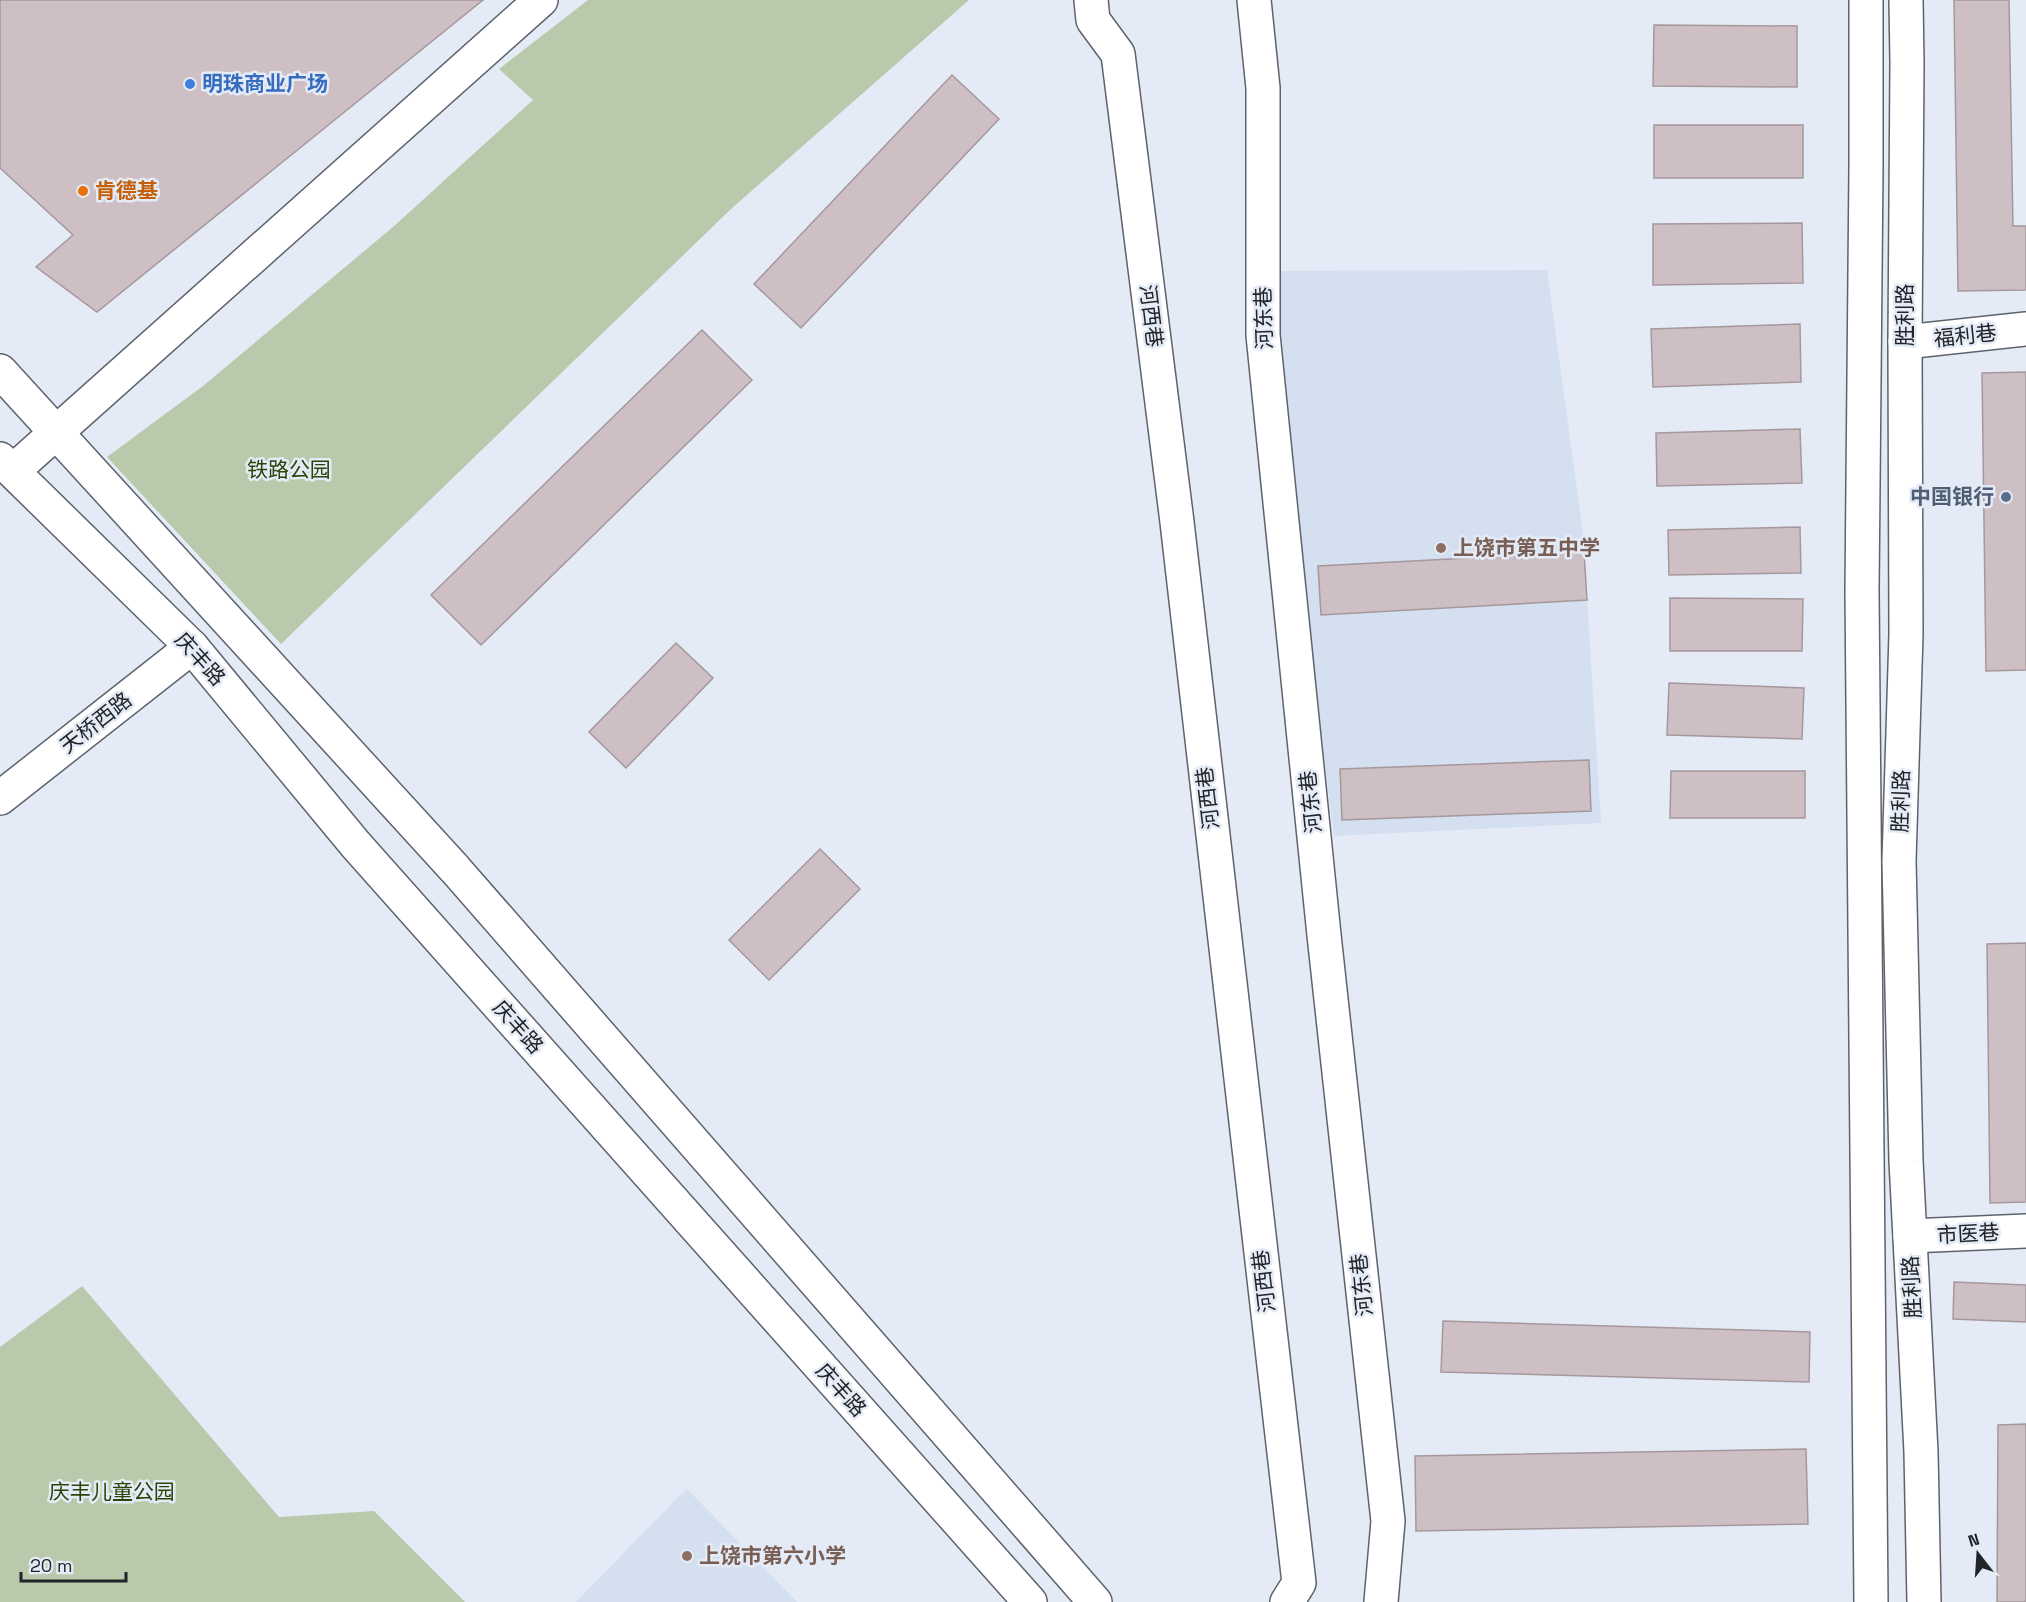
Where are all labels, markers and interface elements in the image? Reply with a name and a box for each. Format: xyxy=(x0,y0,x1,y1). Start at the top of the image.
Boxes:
place label: 明珠商业广场 xyxy=(202,70,328,97)
marker: 明珠商业广场 xyxy=(183,77,197,91)
place label: 肯德基 xyxy=(95,177,158,204)
marker: 肯德基 xyxy=(76,184,90,198)
street label: 河西巷 xyxy=(1134,283,1169,349)
street label: 胜利路 xyxy=(1891,284,1918,347)
street label: 河东巷 xyxy=(1249,286,1278,350)
street label: 福利巷 xyxy=(1932,319,1998,352)
park label: 铁路公园 xyxy=(247,456,331,483)
place label: 中国银行 xyxy=(1910,483,1994,510)
marker: 中国银行 xyxy=(1999,490,2013,504)
place label: 上饶市第五中学 xyxy=(1453,534,1600,561)
marker: 上饶市第五中学 xyxy=(1434,541,1448,555)
street label: 庆丰路 xyxy=(169,626,231,691)
street label: 天桥西路 xyxy=(54,686,137,759)
street label: 河西巷 xyxy=(1190,765,1225,831)
street label: 河东巷 xyxy=(1294,769,1327,835)
street label: 胜利路 xyxy=(1886,769,1915,833)
street label: 庆丰路 xyxy=(487,994,549,1059)
street label: 市医巷 xyxy=(1936,1218,2000,1249)
street label: 河西巷 xyxy=(1246,1248,1281,1314)
street label: 河东巷 xyxy=(1345,1252,1378,1318)
street label: 胜利路 xyxy=(1896,1255,1927,1319)
street label: 庆丰路 xyxy=(810,1357,872,1422)
park label: 庆丰儿童公园 xyxy=(49,1478,175,1505)
north arrow xyxy=(1948,1524,2008,1584)
text: N xyxy=(1966,1529,1982,1552)
place label: 上饶市第六小学 xyxy=(699,1542,846,1569)
scale bar xyxy=(21,1545,126,1583)
marker: 上饶市第六小学 xyxy=(680,1549,694,1563)
text: 20 m xyxy=(30,1554,73,1577)

